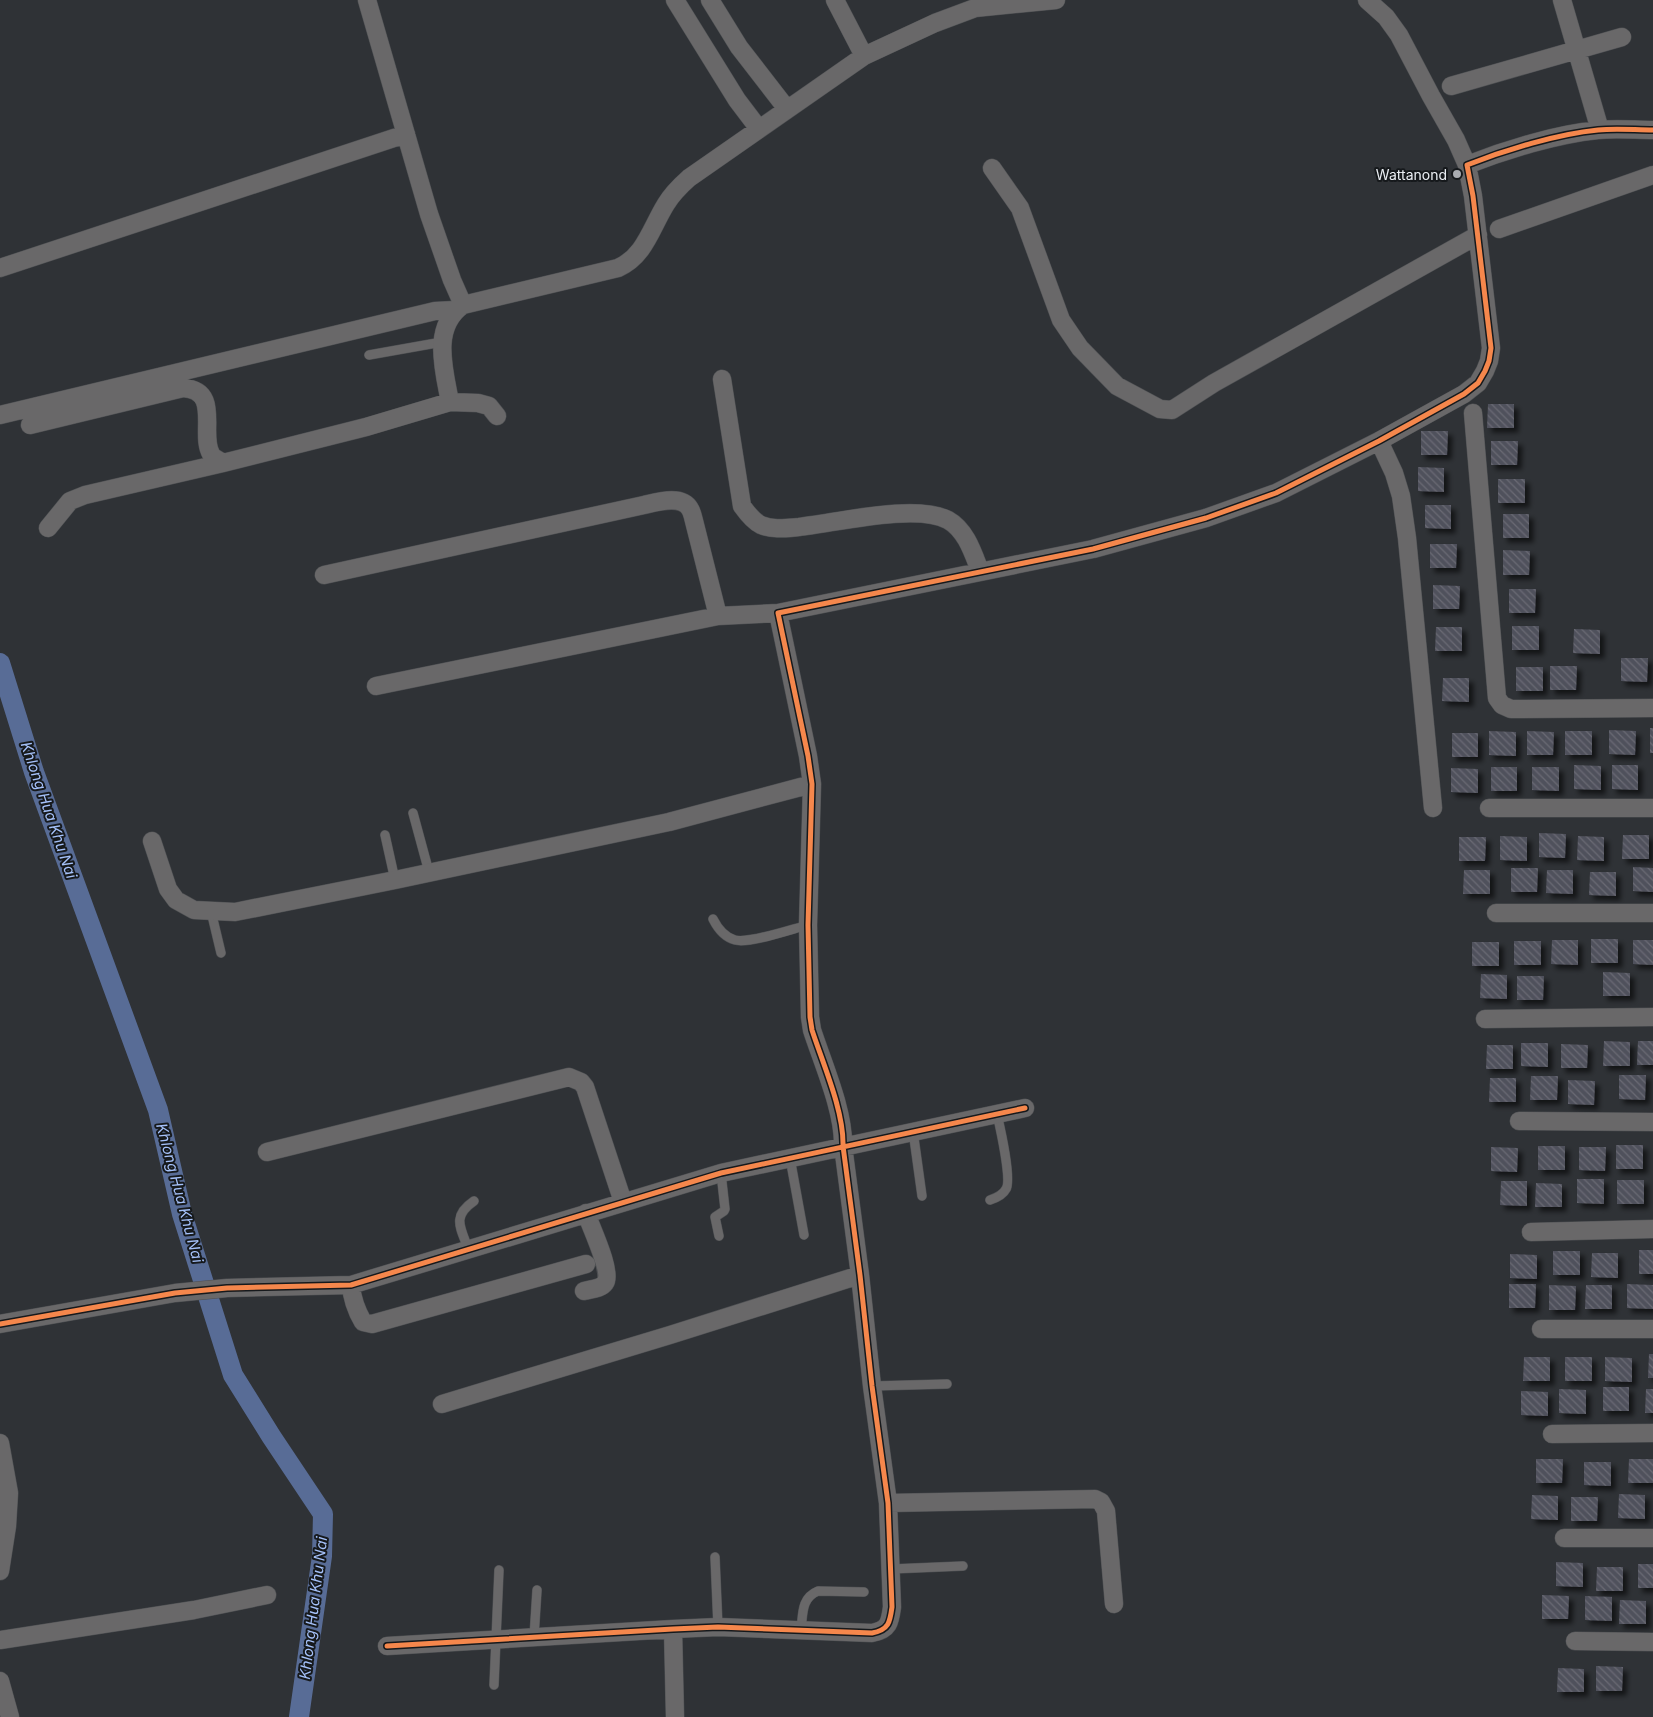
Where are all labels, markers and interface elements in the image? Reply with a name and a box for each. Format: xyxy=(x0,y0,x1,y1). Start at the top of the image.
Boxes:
place label: Wattanond xyxy=(1376,166,1447,183)
marker: Wattanond xyxy=(1451,168,1463,180)
water label: Khlong Hua Khu Nai xyxy=(17,739,81,881)
water label: Khlong Hua Khu Nai xyxy=(152,1121,208,1265)
water label: Khlong Hua Khu Nai xyxy=(295,1535,331,1680)

